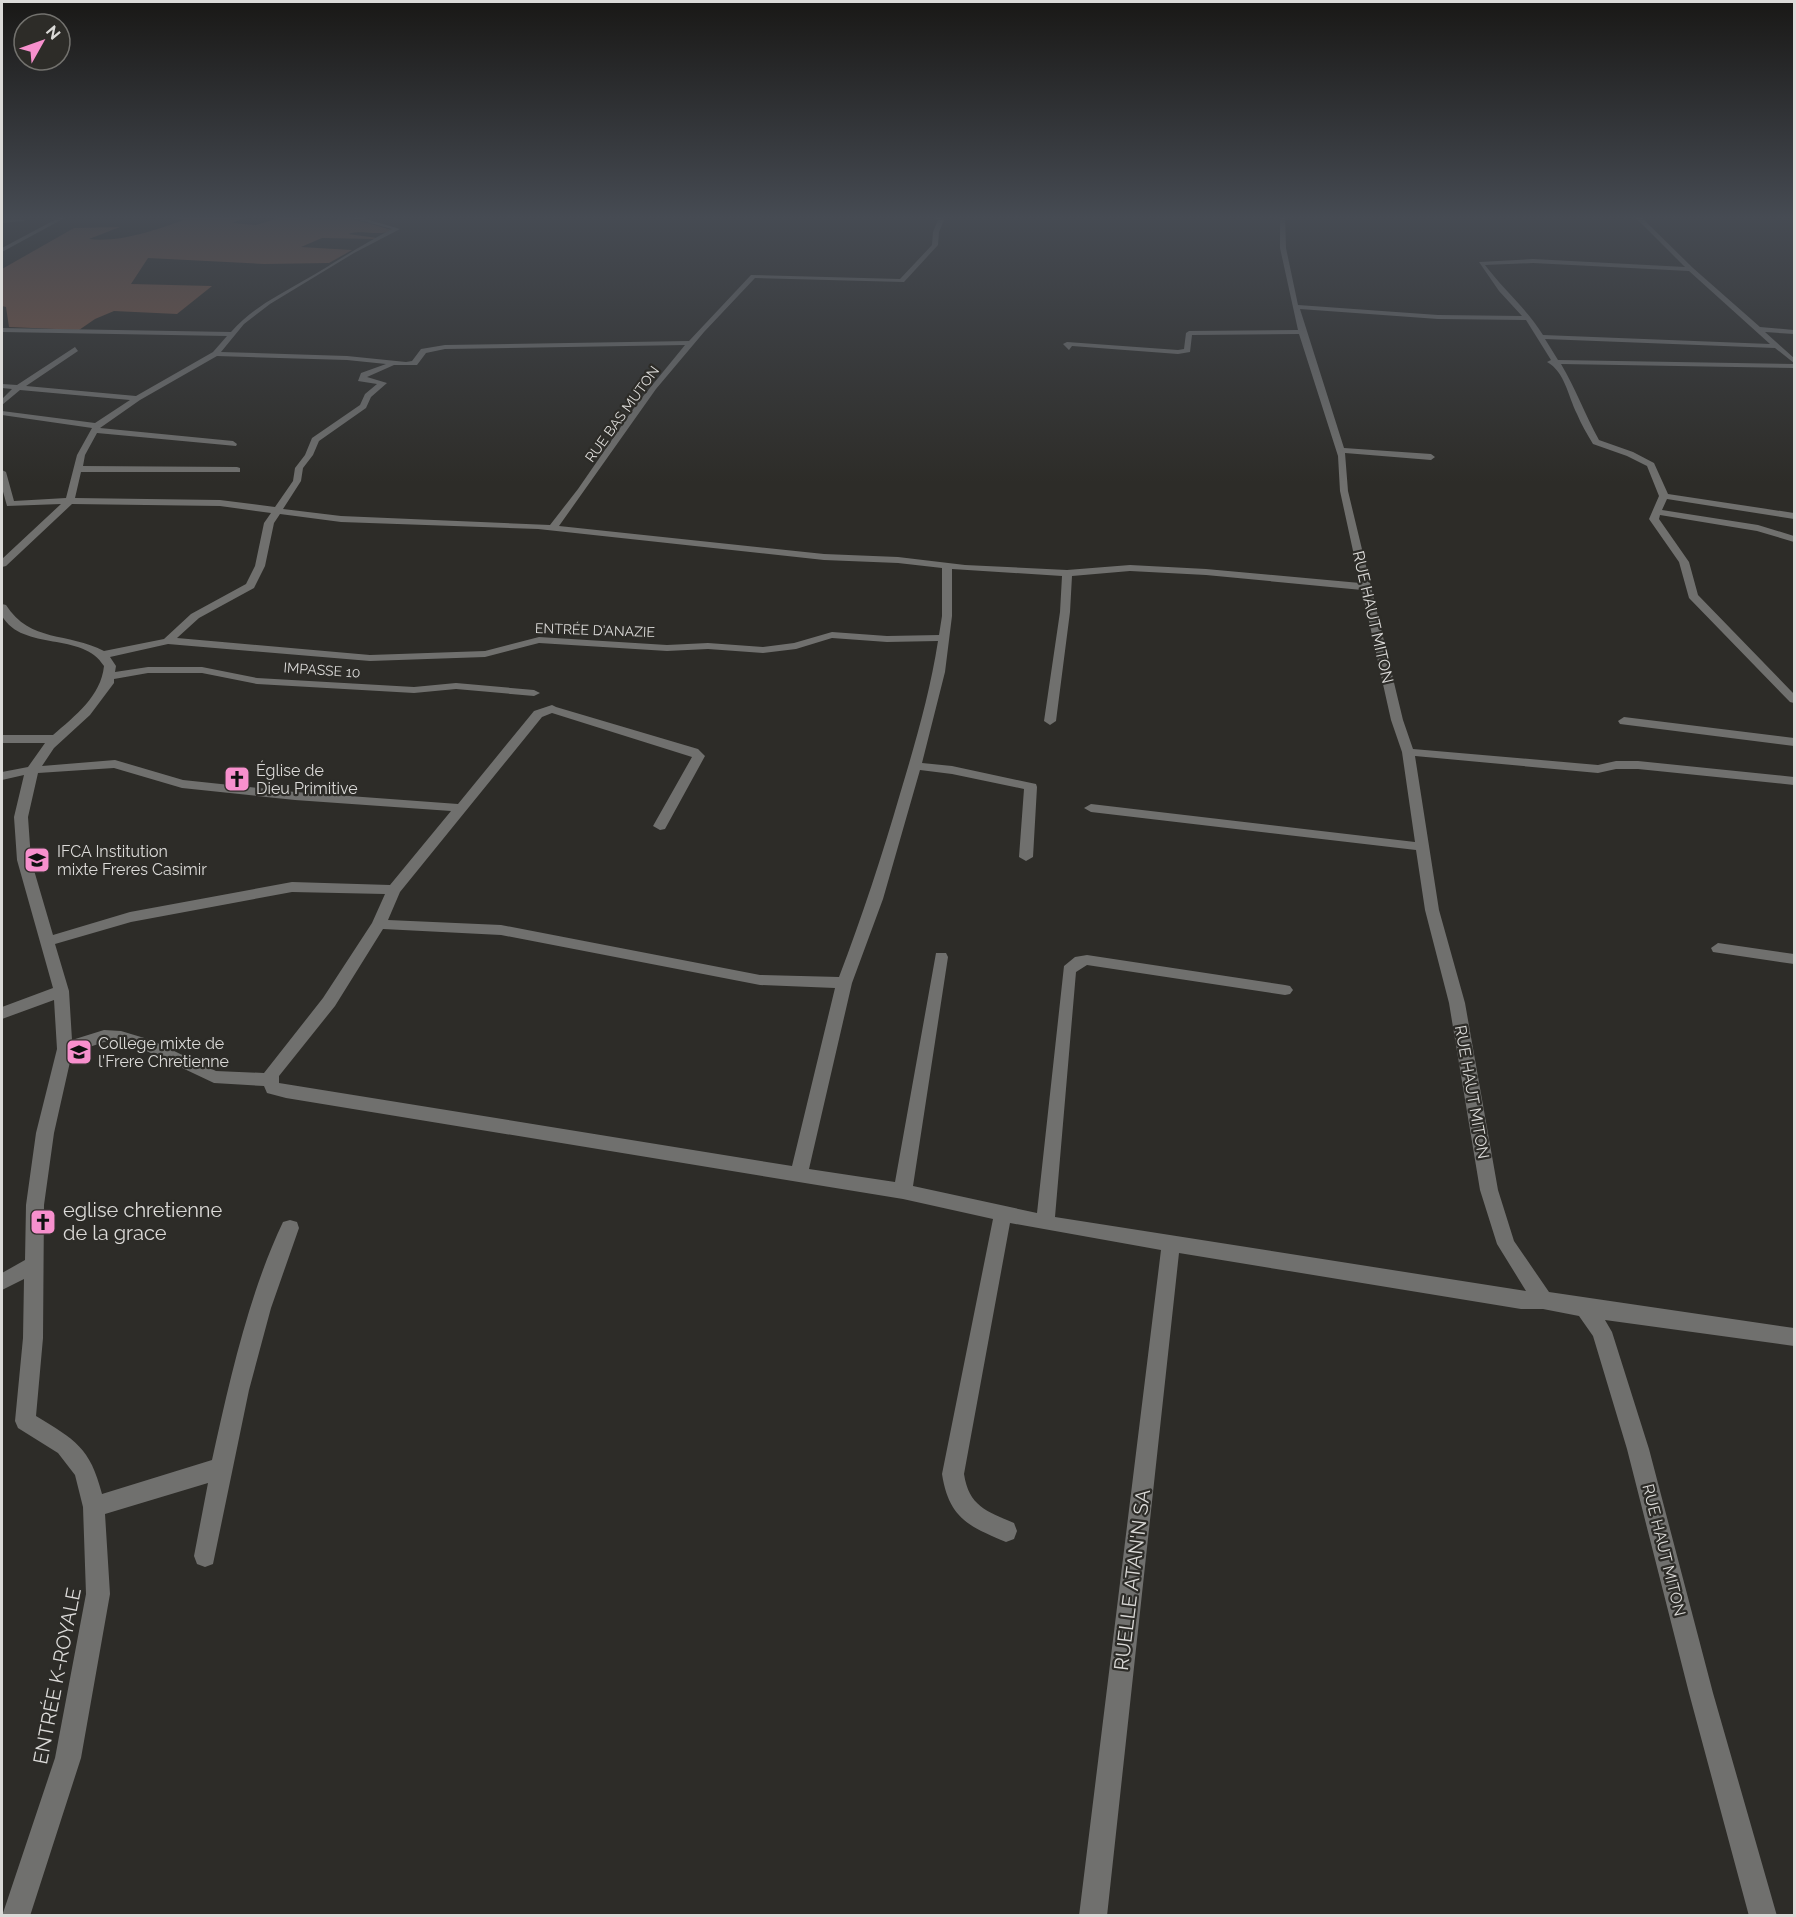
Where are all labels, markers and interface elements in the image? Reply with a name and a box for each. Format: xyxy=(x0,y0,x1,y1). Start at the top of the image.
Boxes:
north arrow xyxy=(12,12,72,72)
text: N xyxy=(42,22,64,43)
street label: RUE BAS MUTON xyxy=(582,363,662,465)
street label: RUE HAUT MITON xyxy=(1348,549,1398,685)
street label: ENTRÉE D'ANAZIE xyxy=(535,619,655,640)
street label: IMPASSE 10 xyxy=(283,659,361,681)
place label: Église de Dieu Primitive xyxy=(256,760,358,798)
church icon: Église de Dieu Primitive xyxy=(222,764,252,794)
place label: IFCA Institution mixte Freres Casimir xyxy=(57,842,207,879)
school or university icon: IFCA Institution mixte Freres Casimir xyxy=(22,845,52,875)
street label: RUE HAUT MITON xyxy=(1451,1024,1493,1160)
place label: College mixte de l'Frere Chretienne xyxy=(98,1034,229,1071)
school or university icon: College mixte de l'Frere Chretienne xyxy=(64,1037,94,1067)
place label: eglise chretienne de la grace xyxy=(63,1198,223,1245)
church icon: eglise chretienne de la grace xyxy=(28,1207,58,1237)
street label: RUE HAUT MITON xyxy=(1638,1482,1690,1618)
street label: RUELLE ATAN'N SA xyxy=(1109,1488,1155,1672)
street label: ENTRÉE K-ROYALE xyxy=(28,1586,86,1766)

